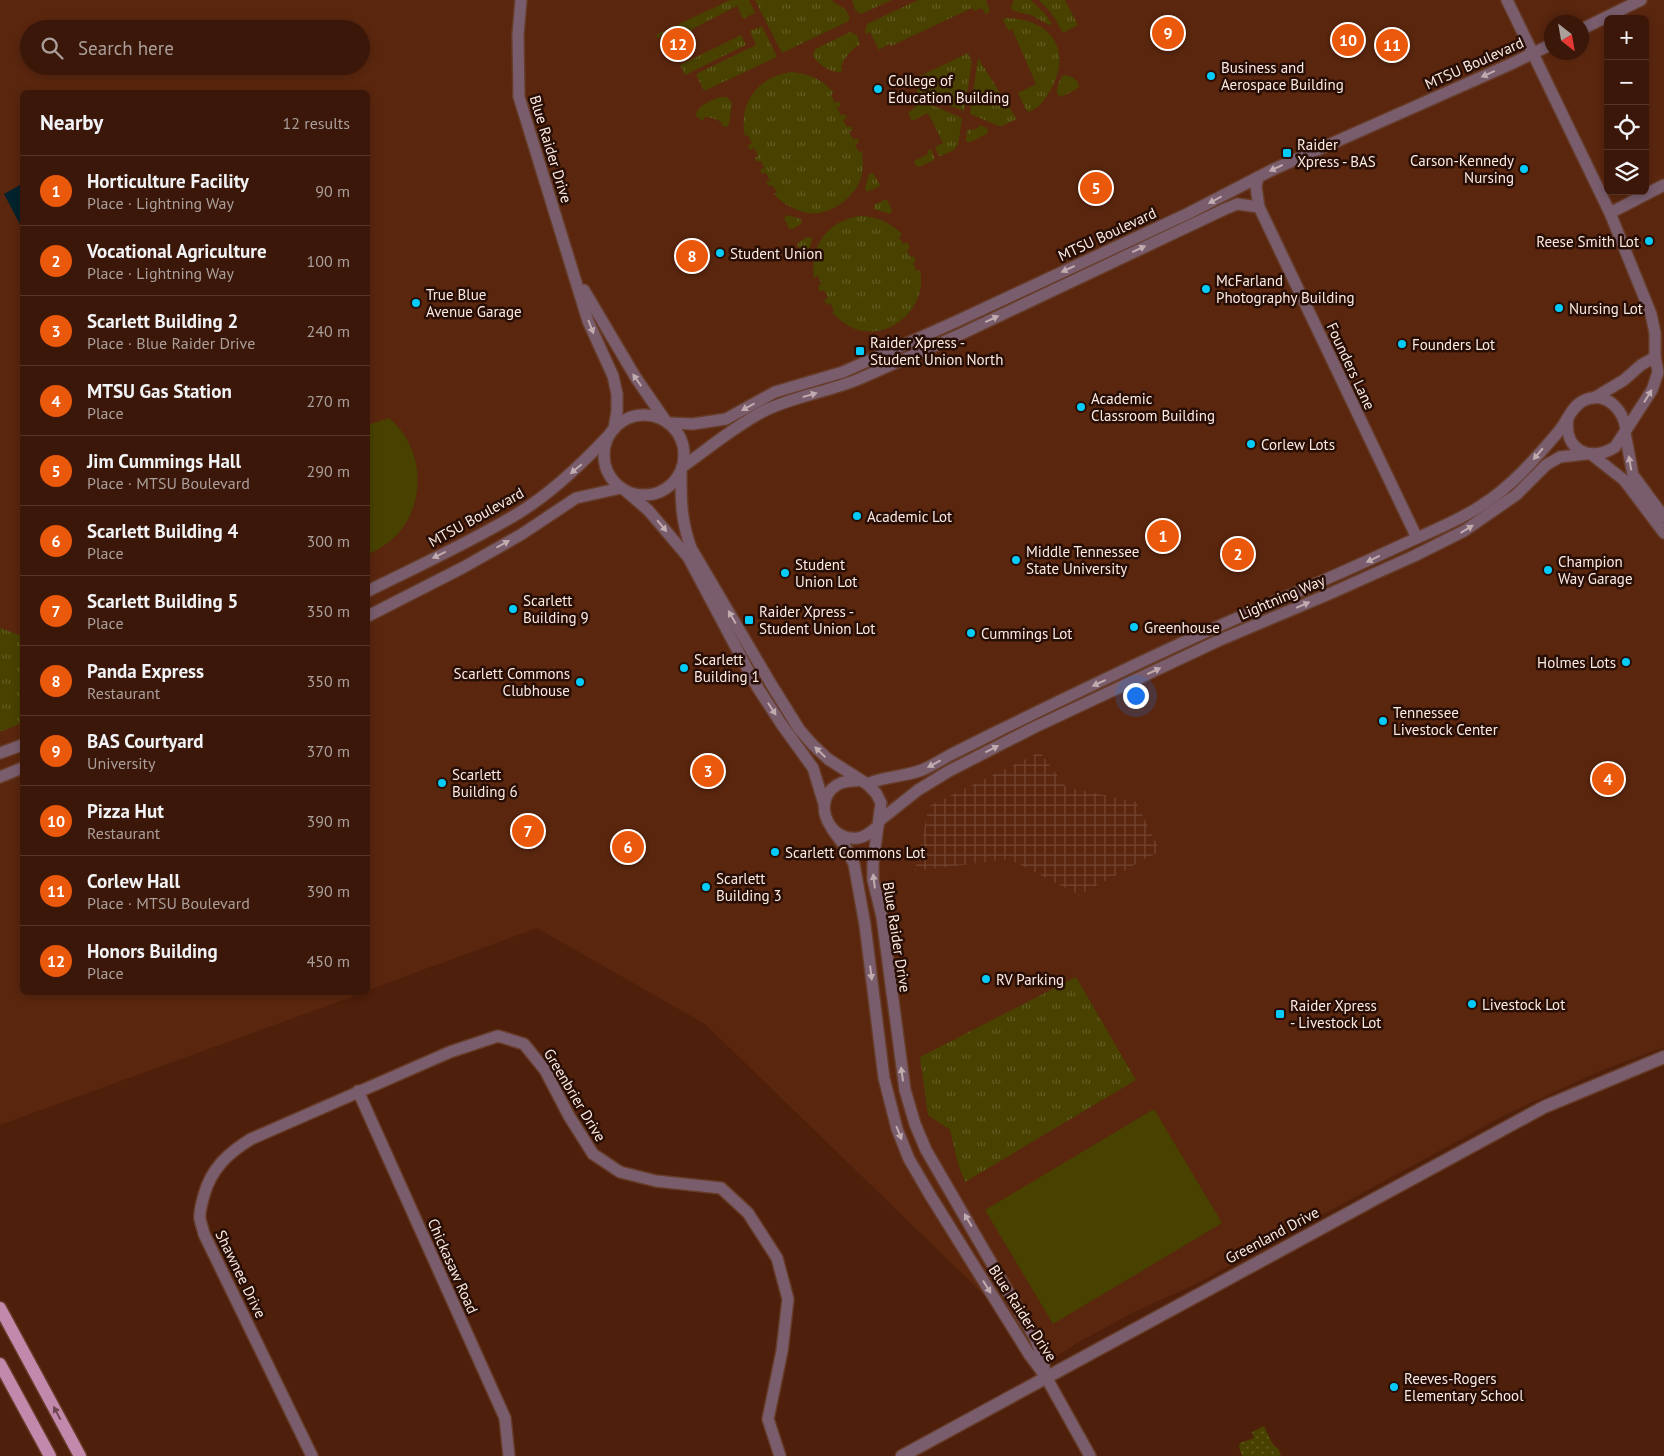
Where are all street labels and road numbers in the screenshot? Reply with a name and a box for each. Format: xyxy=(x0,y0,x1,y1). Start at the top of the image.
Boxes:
street label: MTSU Boulevard xyxy=(1422,33,1526,93)
street label: Blue Raider Drive xyxy=(526,93,576,205)
street label: MTSU Boulevard xyxy=(1055,203,1159,265)
street label: Founders Lane xyxy=(1323,319,1379,413)
street label: MTSU Boulevard xyxy=(425,483,527,551)
street label: Lightning Way xyxy=(1236,570,1328,624)
street label: Blue Raider Drive xyxy=(879,880,915,994)
street label: Greenbrier Drive xyxy=(540,1045,610,1145)
street label: Greenland Drive xyxy=(1222,1202,1322,1268)
street label: Chickasaw Road xyxy=(424,1215,482,1317)
street label: Shawnee Drive xyxy=(212,1227,270,1321)
street label: Blue Raider Drive xyxy=(985,1261,1061,1365)

